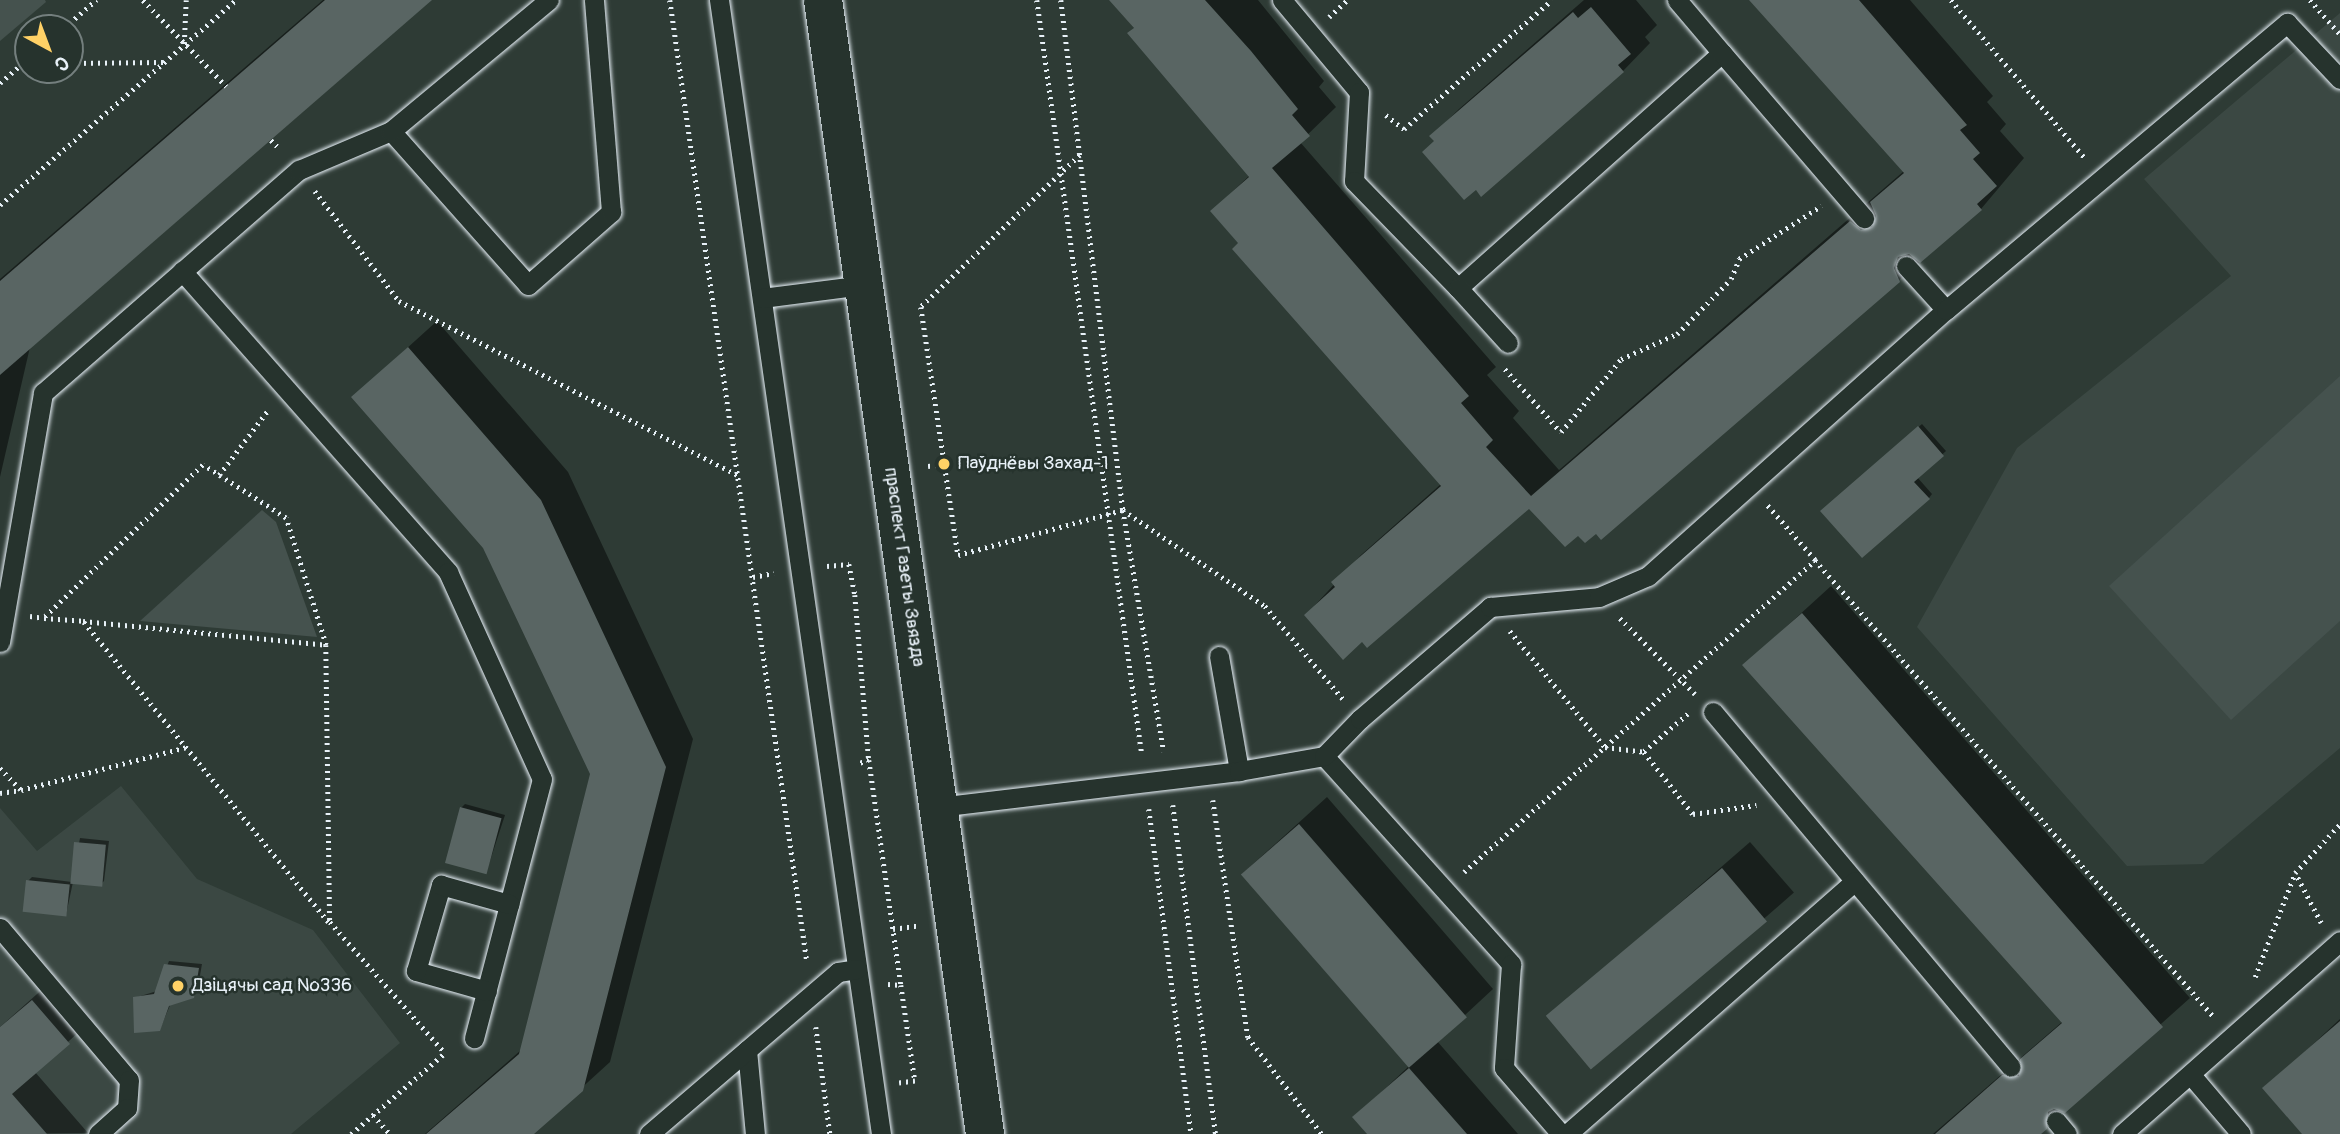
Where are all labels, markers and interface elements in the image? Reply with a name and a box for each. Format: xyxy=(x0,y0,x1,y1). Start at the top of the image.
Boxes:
north arrow xyxy=(14,14,84,84)
text: С xyxy=(49,50,74,76)
place label: Паўднёвы Захад-1 xyxy=(958,453,1109,475)
marker: Паўднёвы Захад-1 xyxy=(936,456,952,472)
street label: праспект Газеты Звязда xyxy=(879,466,929,668)
place label: Дзіцячы сад №336 xyxy=(192,975,352,997)
marker: Дзіцячы сад №336 xyxy=(170,978,186,994)

